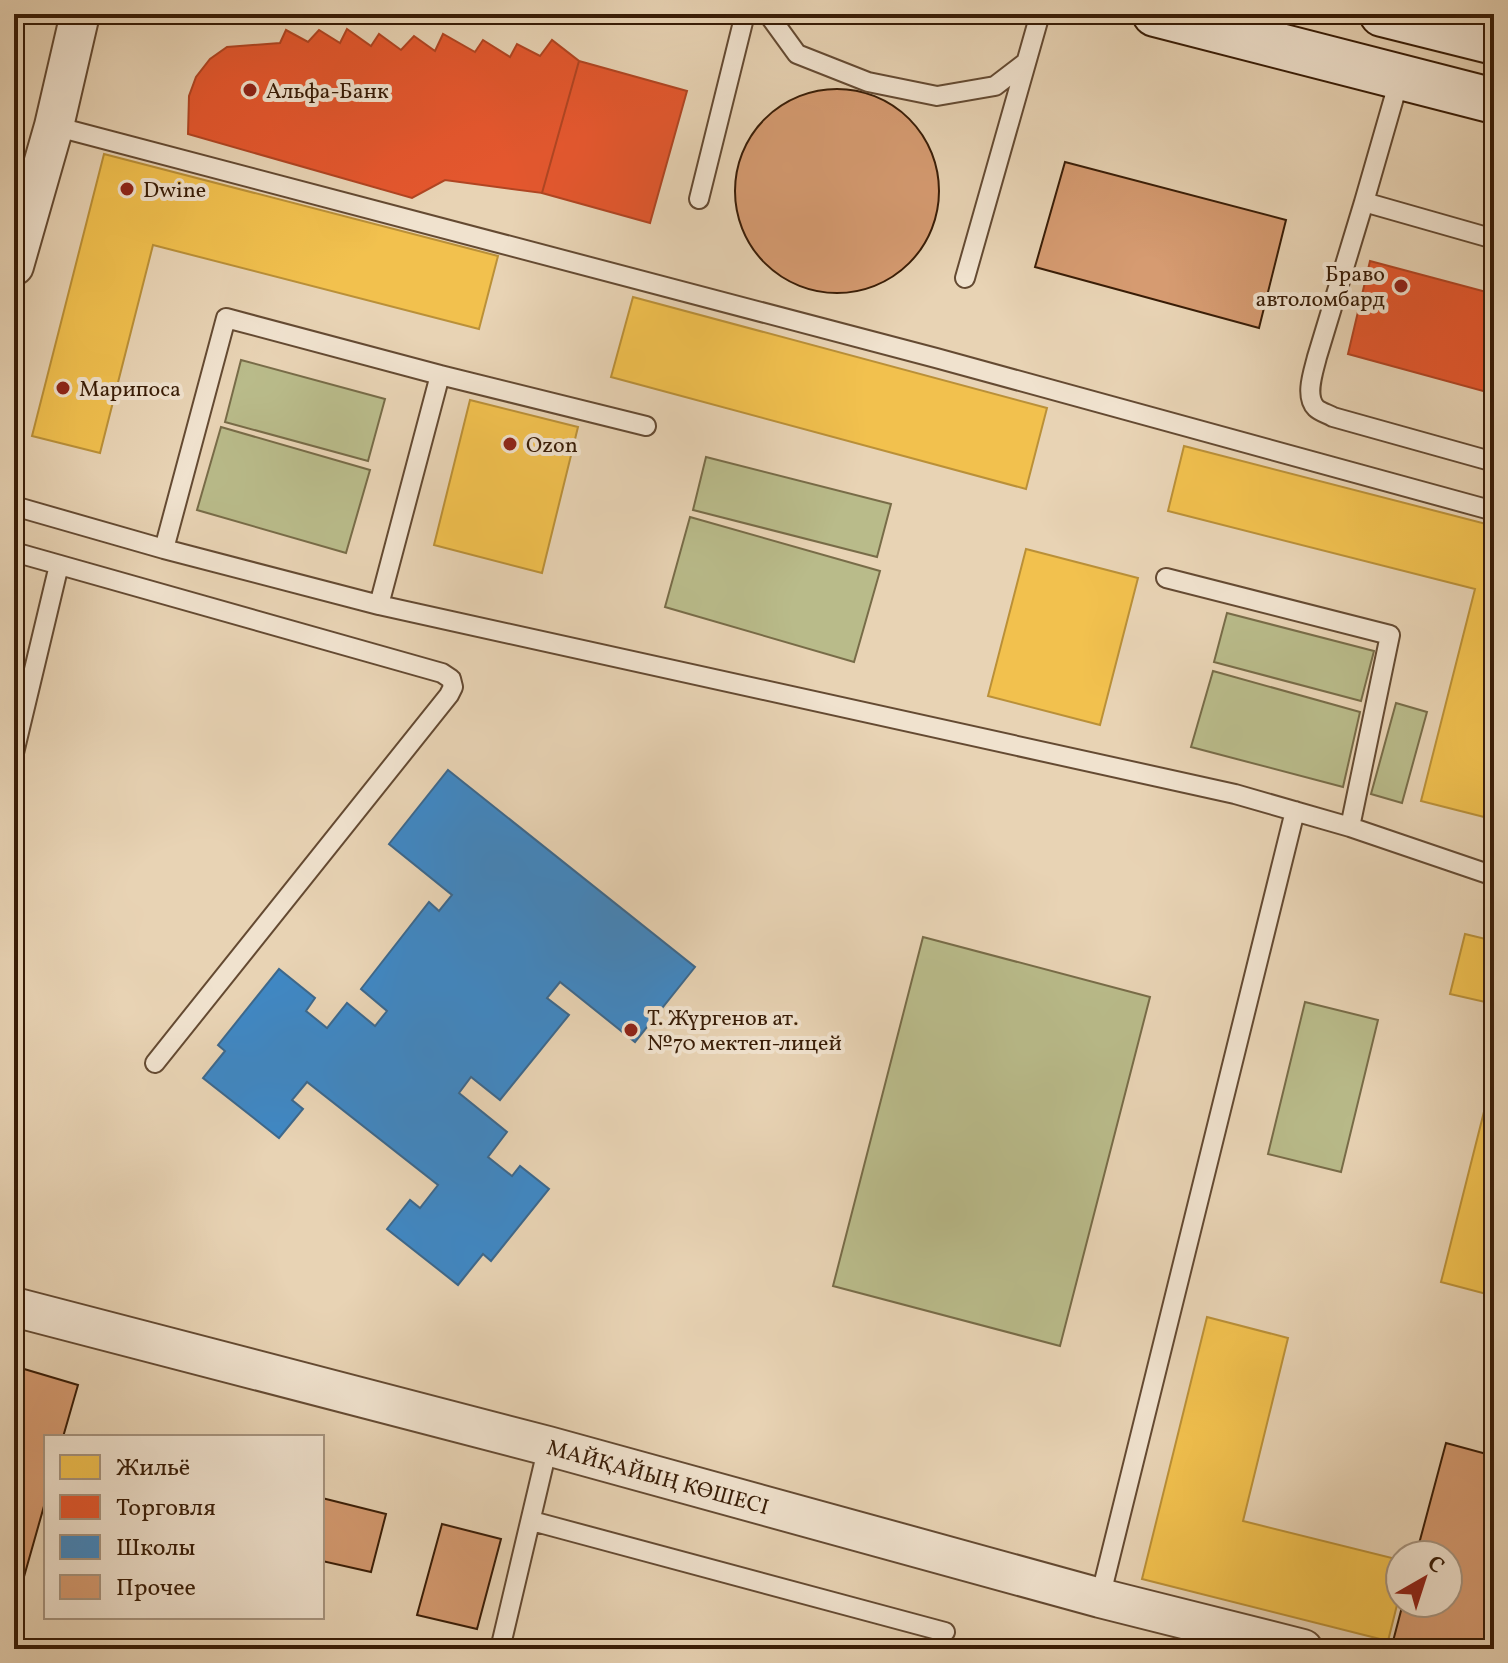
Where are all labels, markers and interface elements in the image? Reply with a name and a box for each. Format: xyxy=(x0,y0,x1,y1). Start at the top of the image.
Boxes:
place label: Альфа-Банк xyxy=(266,77,389,108)
marker: Альфа-Банк xyxy=(241,81,259,99)
place label: Dwine xyxy=(143,176,206,207)
marker: Dwine xyxy=(118,180,136,198)
place label: Браво автоломбард xyxy=(1255,260,1386,316)
marker: Браво автоломбард xyxy=(1392,277,1410,295)
place label: Марипоса xyxy=(79,375,181,406)
marker: Марипоса xyxy=(54,379,72,397)
place label: Ozon xyxy=(526,431,578,462)
marker: Ozon xyxy=(501,435,519,453)
place label: Т. Жүргенов ат. №70 мектеп-лицей xyxy=(647,1004,842,1060)
marker: Т. Жүргенов ат. №70 мектеп-лицей xyxy=(622,1021,640,1039)
street label: МАЙҚАЙЫҢ КӨШЕСІ xyxy=(543,1433,772,1524)
legend xyxy=(44,1435,324,1619)
text: Жильё xyxy=(116,1452,190,1486)
text: Торговля xyxy=(116,1492,216,1526)
text: Школы xyxy=(116,1532,196,1566)
north arrow xyxy=(1384,1539,1464,1619)
text: С xyxy=(1420,1549,1450,1582)
text: Прочее xyxy=(116,1572,196,1606)

